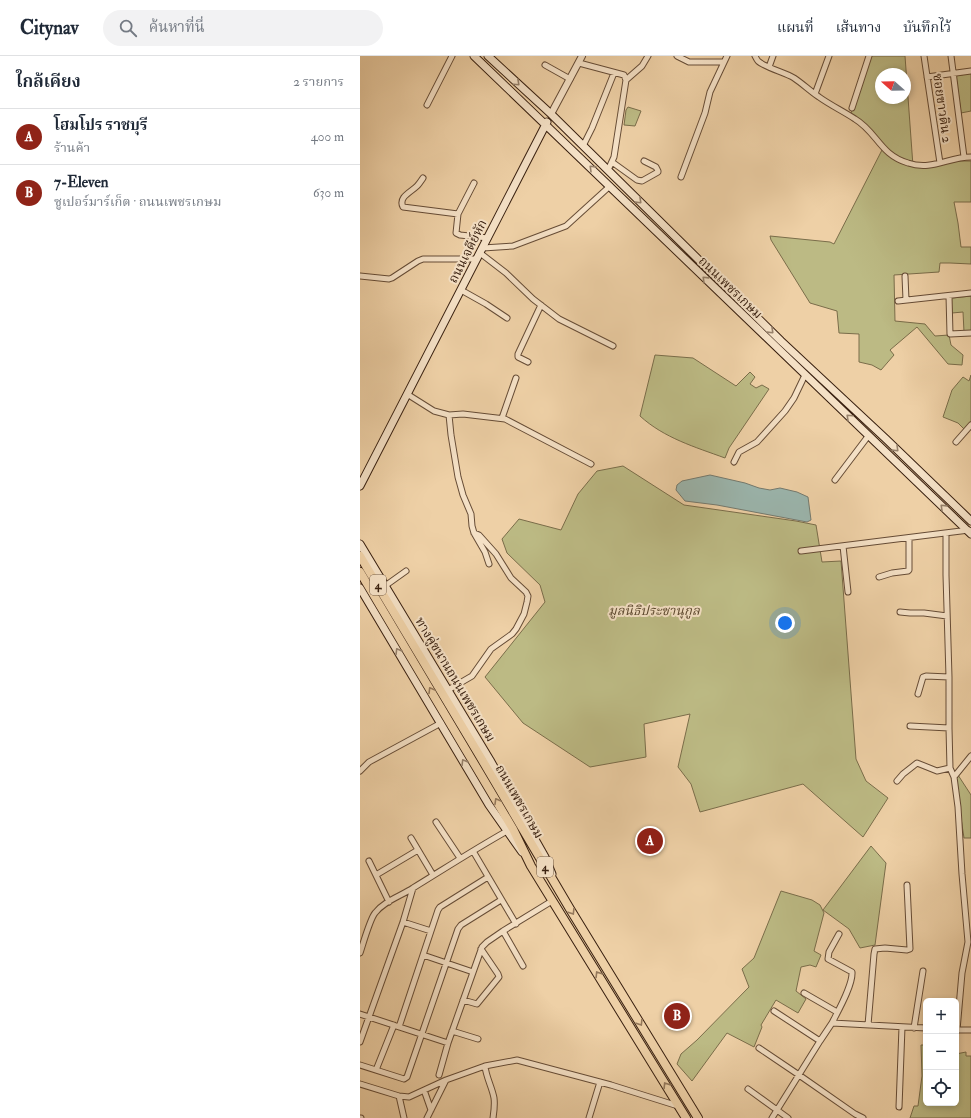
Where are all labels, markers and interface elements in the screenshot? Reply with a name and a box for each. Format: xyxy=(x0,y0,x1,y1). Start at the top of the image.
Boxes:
search box xyxy=(103,10,383,46)
text: Citynav xyxy=(20,16,79,40)
icon: search xyxy=(117,17,139,39)
text: ค้นหาที่นี่ xyxy=(149,18,205,37)
text: แผนที่ xyxy=(777,19,814,36)
text: เส้นทาง xyxy=(836,19,881,36)
text: บันทึกไว้ xyxy=(903,19,951,36)
north arrow xyxy=(875,68,911,104)
text: ใกล้เคียง xyxy=(16,71,81,92)
street label: ซอยขาวดิน 2 xyxy=(929,72,955,144)
text: 2 รายการ xyxy=(293,74,344,90)
one-way arrow xyxy=(512,78,520,85)
text: โฮมโปร ราชบุรี xyxy=(54,116,147,135)
text: A xyxy=(25,129,33,145)
text: 400 m xyxy=(311,129,344,145)
text: ร้านค้า xyxy=(54,140,90,156)
one-way arrow xyxy=(589,166,597,173)
text: 7-Eleven xyxy=(54,173,108,192)
text: B xyxy=(25,185,33,201)
text: 630 m xyxy=(313,185,344,201)
text: ซูเปอร์มาร์เก็ต · ถนนเพชรเกษม xyxy=(54,194,221,210)
one-way arrow xyxy=(634,196,642,203)
street label: ถนนเจดีย์หัก xyxy=(445,217,491,286)
street label: ถนนเพชรเกษม xyxy=(695,253,766,322)
one-way arrow xyxy=(702,276,710,284)
one-way arrow xyxy=(766,326,774,334)
one-way arrow xyxy=(846,414,854,422)
one-way arrow xyxy=(891,444,899,452)
one-way arrow xyxy=(940,504,948,512)
road number: 4 xyxy=(370,575,386,595)
park label: มูลนิธิประชานุกูล xyxy=(608,603,701,619)
your location xyxy=(775,613,795,633)
street label: ทางคู่ขนานถนนเพชรเกษม xyxy=(412,614,499,745)
one-way arrow xyxy=(395,648,402,655)
one-way arrow xyxy=(428,687,435,694)
one-way arrow xyxy=(462,759,469,766)
street label: ถนนเพชรเกษม xyxy=(492,762,547,841)
one-way arrow xyxy=(494,798,501,805)
pin: A xyxy=(637,826,663,856)
road number: 4 xyxy=(537,857,553,877)
one-way arrow xyxy=(567,908,575,915)
one-way arrow xyxy=(595,971,602,978)
map controls xyxy=(923,998,959,1106)
button: + xyxy=(923,998,959,1034)
pin: B xyxy=(664,1001,690,1031)
one-way arrow xyxy=(635,1019,643,1026)
button: − xyxy=(923,1034,959,1070)
button: locate xyxy=(923,1070,959,1106)
one-way arrow xyxy=(663,1082,671,1089)

